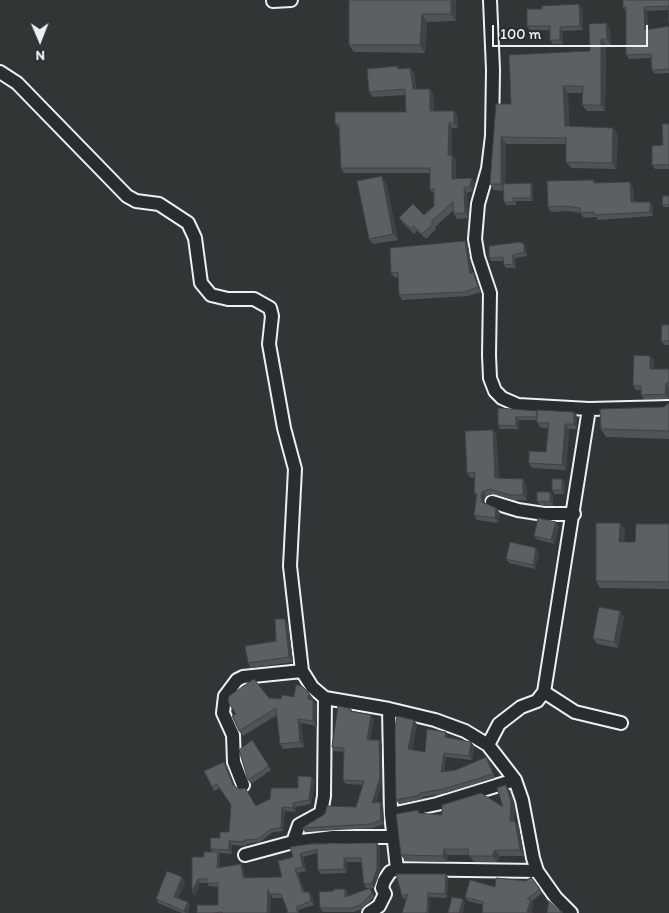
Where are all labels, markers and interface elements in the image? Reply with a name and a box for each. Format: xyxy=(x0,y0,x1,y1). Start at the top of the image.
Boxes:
north arrow xyxy=(15,15,65,65)
scale bar xyxy=(494,15,650,47)
text: 100 m xyxy=(500,25,541,43)
text: N xyxy=(35,47,45,64)

